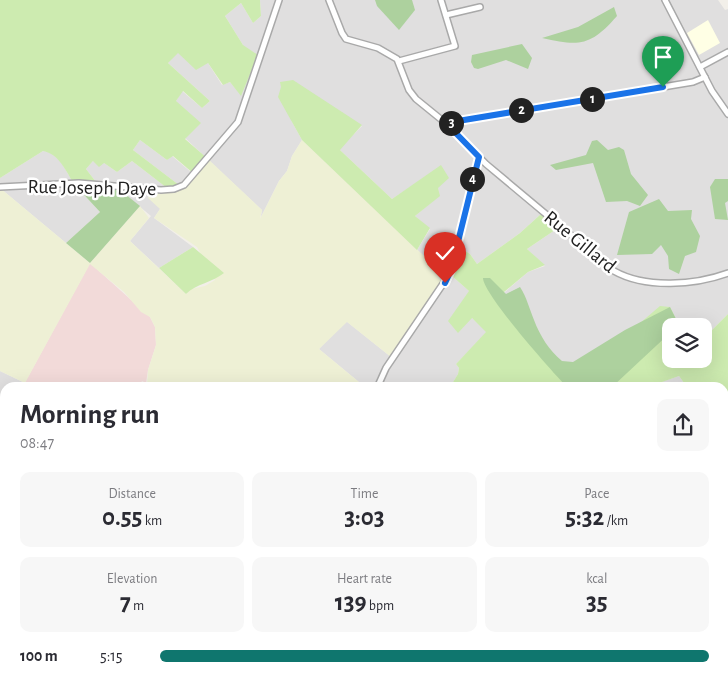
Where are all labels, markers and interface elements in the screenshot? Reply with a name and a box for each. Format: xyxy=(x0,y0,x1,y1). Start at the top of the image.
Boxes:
pin xyxy=(642,36,684,87)
icon: arrive xyxy=(649,43,677,71)
pin: 1 xyxy=(580,86,604,112)
text: 1 xyxy=(590,92,595,106)
pin: 2 xyxy=(508,98,534,122)
text: 2 xyxy=(518,103,525,117)
pin: 3 xyxy=(438,110,464,136)
text: 3 xyxy=(448,116,455,130)
pin: 4 xyxy=(460,166,484,192)
text: 4 xyxy=(469,172,476,186)
street label: Rue Joseph Daye xyxy=(27,177,157,199)
street label: Rue Gillard xyxy=(540,207,620,277)
pin xyxy=(424,232,466,283)
icon: check xyxy=(431,239,459,267)
map controls xyxy=(662,318,712,368)
button: layers xyxy=(662,318,712,368)
button: share xyxy=(657,399,709,451)
text: Morning run xyxy=(20,401,160,429)
text: 08:47 xyxy=(20,435,54,451)
text: Distance xyxy=(108,487,156,501)
text: Time xyxy=(351,487,378,501)
text: Pace xyxy=(584,487,609,501)
text: 0.55 xyxy=(102,505,142,530)
text: 3:03 xyxy=(344,505,385,530)
text: 5:32 xyxy=(565,505,604,530)
text: km xyxy=(142,514,162,528)
text: /km xyxy=(604,514,628,528)
text: Elevation xyxy=(107,572,157,586)
text: Heart rate xyxy=(337,572,392,586)
text: kcal xyxy=(586,572,607,586)
text: 7 xyxy=(120,590,131,615)
text: 139 xyxy=(335,590,367,615)
text: 35 xyxy=(586,590,608,615)
text: m xyxy=(131,599,144,613)
text: bpm xyxy=(367,599,394,613)
text: 100 m xyxy=(20,648,58,664)
text: 5:15 xyxy=(100,648,123,664)

